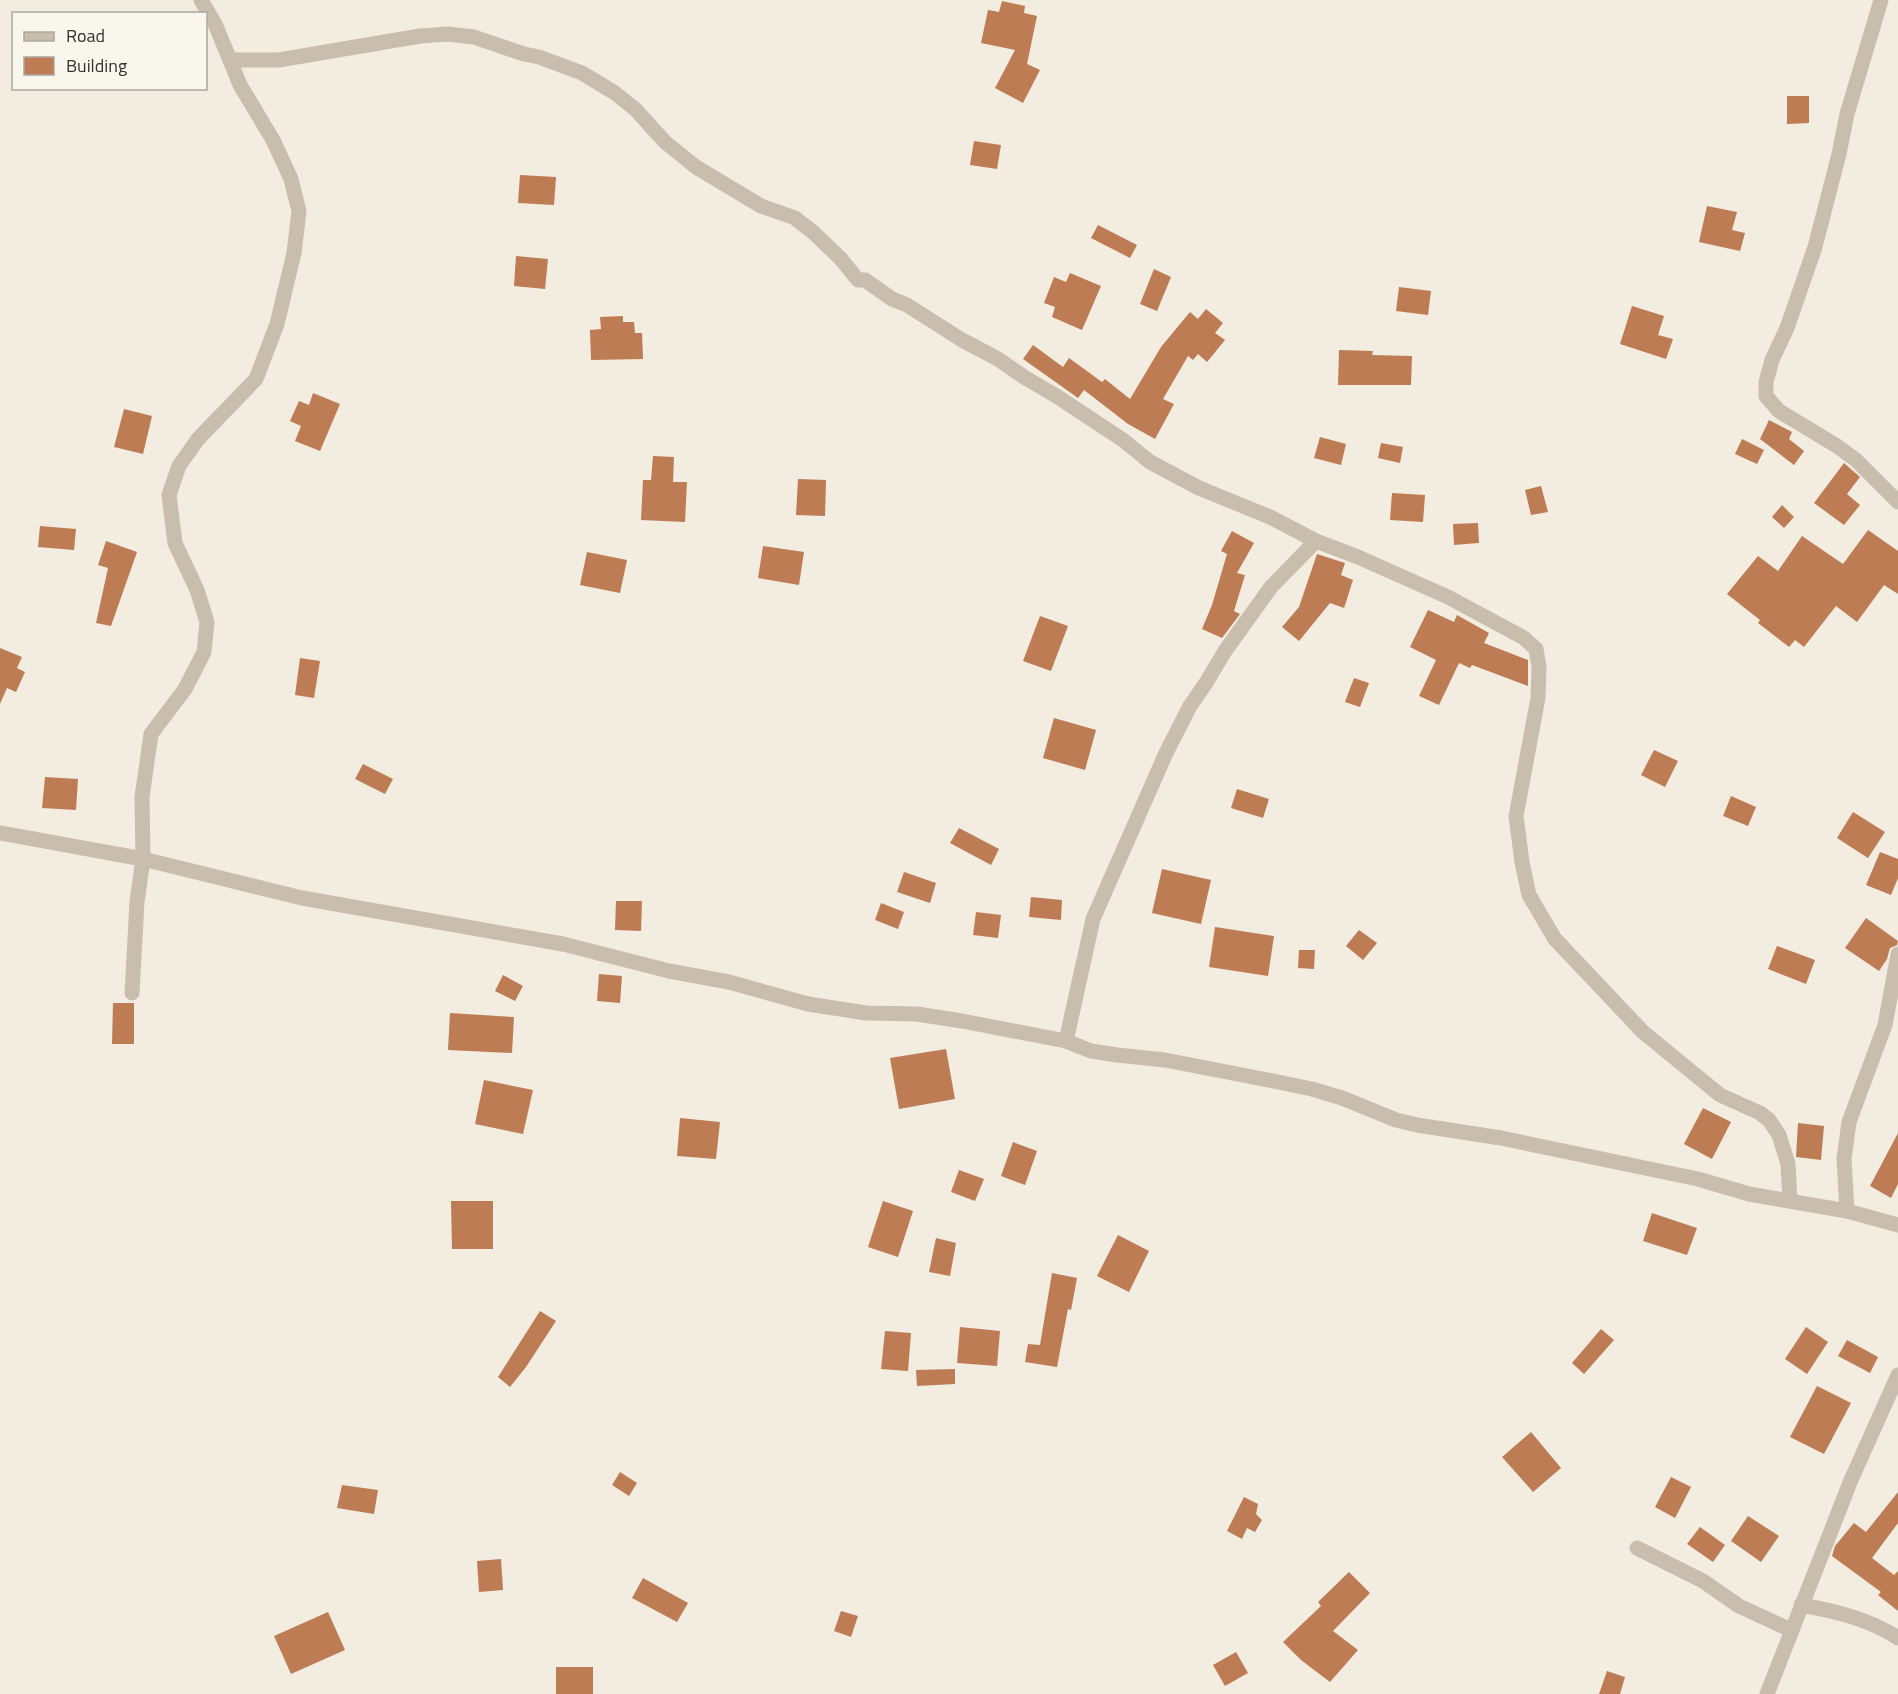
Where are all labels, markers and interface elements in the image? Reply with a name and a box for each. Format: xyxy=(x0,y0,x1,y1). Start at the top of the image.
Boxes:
legend xyxy=(12,12,207,90)
text: Road xyxy=(66,22,105,49)
text: Building xyxy=(66,52,127,79)

